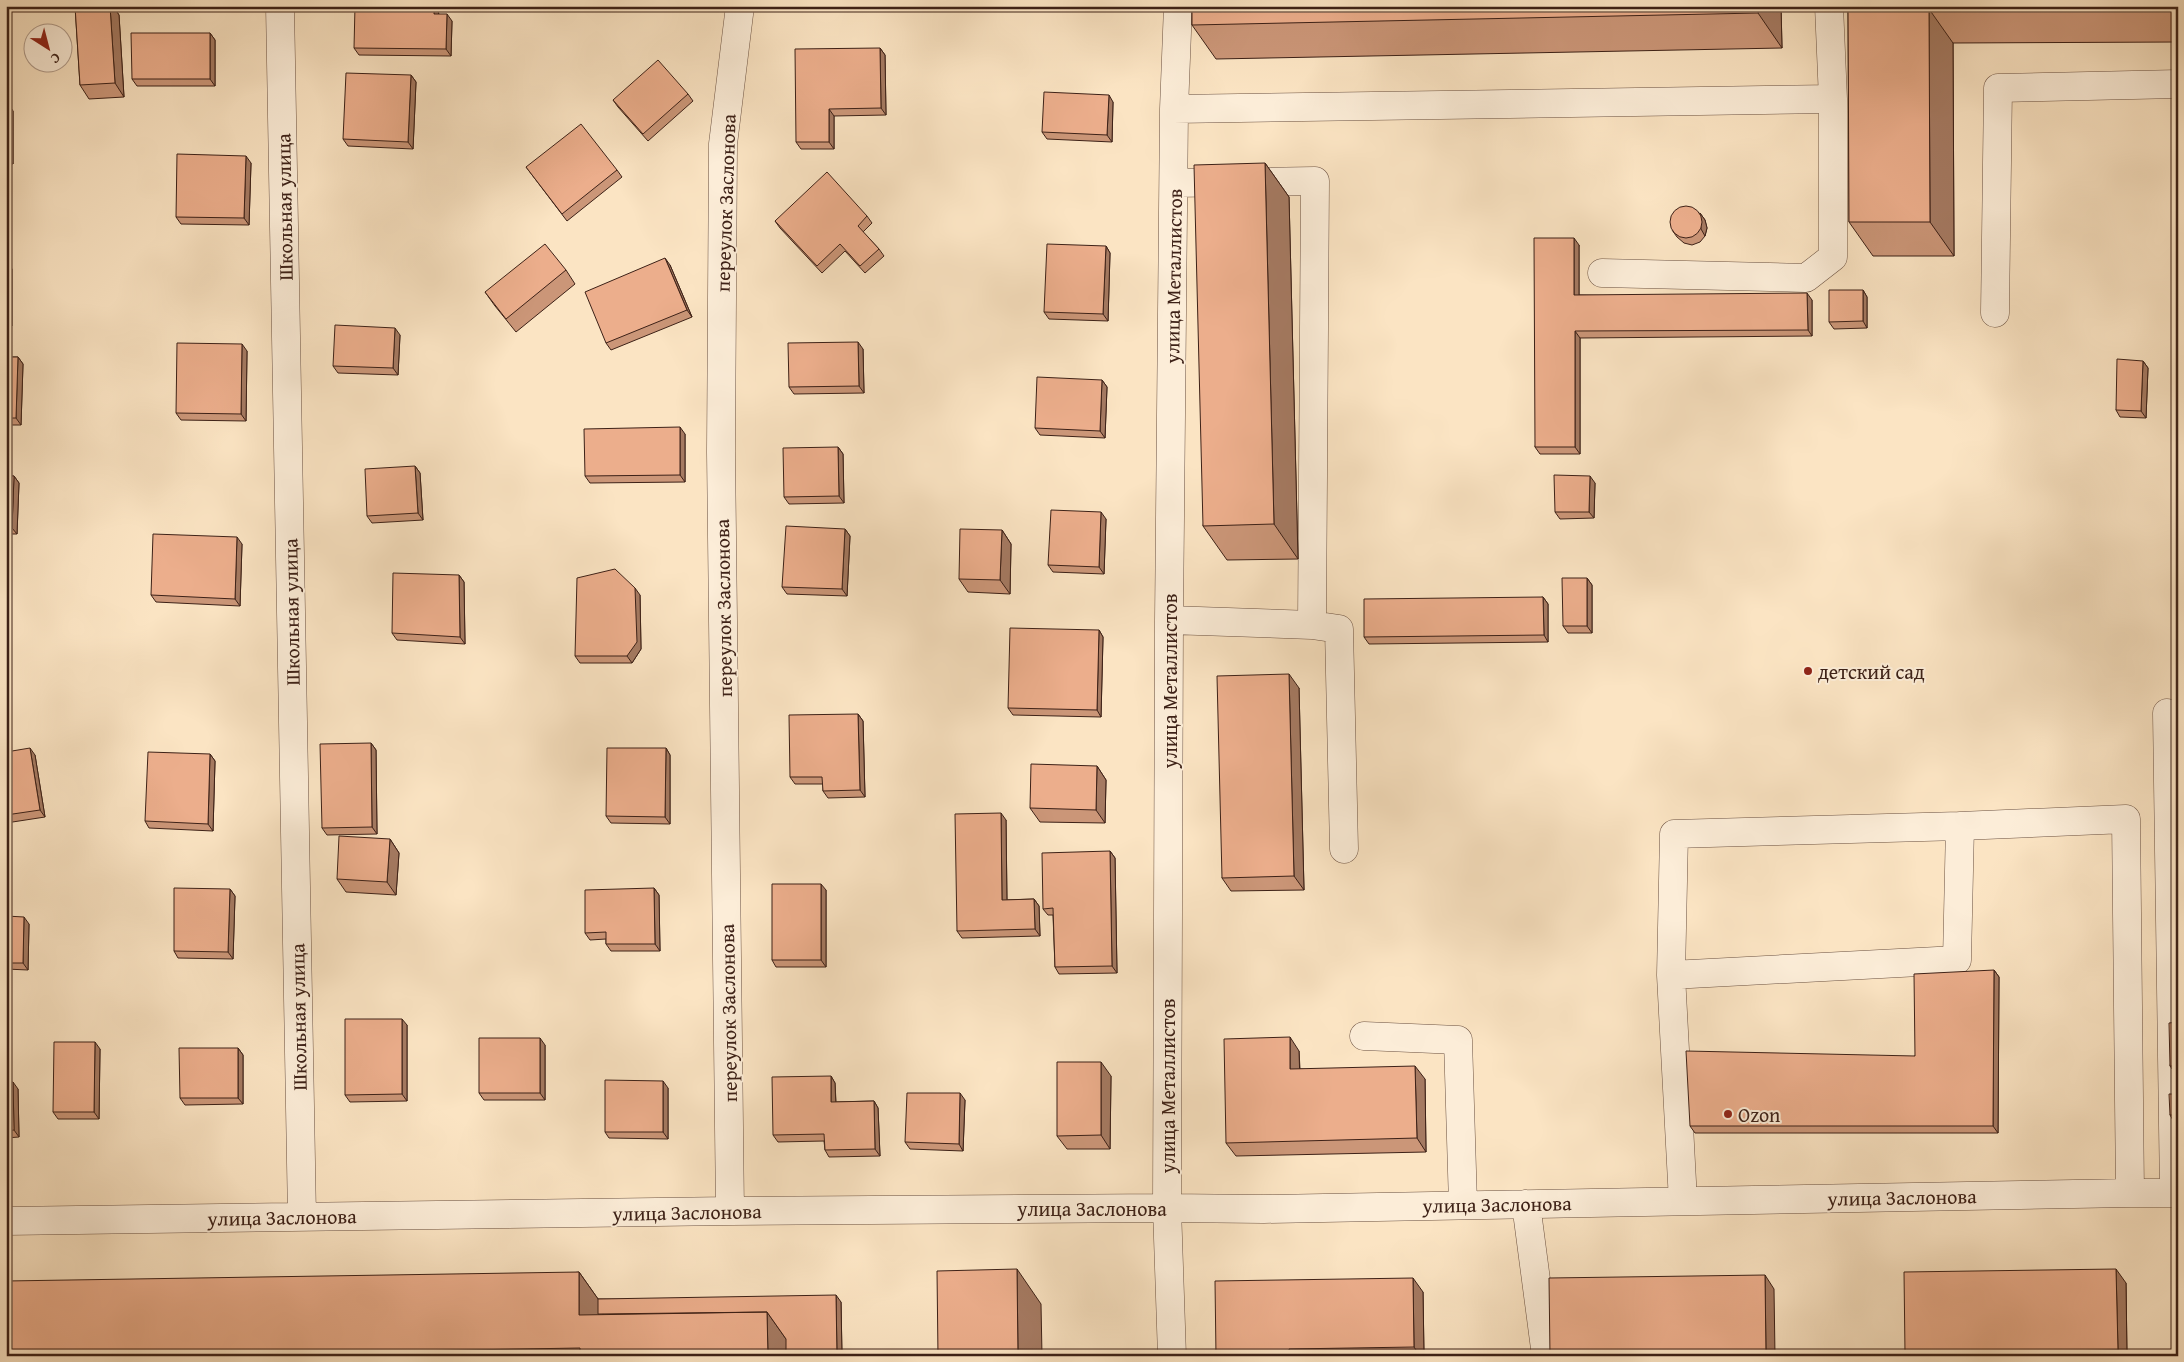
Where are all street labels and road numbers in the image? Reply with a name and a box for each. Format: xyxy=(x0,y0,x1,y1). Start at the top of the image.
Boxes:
street label: переулок Заслонова xyxy=(707,113,743,293)
street label: Школьная улица xyxy=(268,133,300,281)
street label: улица Металлистов xyxy=(1157,188,1189,365)
street label: переулок Заслонова xyxy=(707,518,739,697)
street label: Школьная улица xyxy=(275,538,307,686)
street label: улица Металлистов xyxy=(1155,593,1184,770)
street label: переулок Заслонова xyxy=(712,923,744,1102)
street label: Школьная улица xyxy=(282,943,314,1091)
street label: улица Металлистов xyxy=(1153,998,1182,1175)
street label: улица Заслонова xyxy=(1826,1181,1977,1213)
street label: улица Заслонова xyxy=(1421,1188,1572,1220)
street label: улица Заслонова xyxy=(1016,1194,1167,1223)
street label: улица Заслонова xyxy=(611,1196,762,1228)
street label: улица Заслонова xyxy=(206,1201,357,1233)

